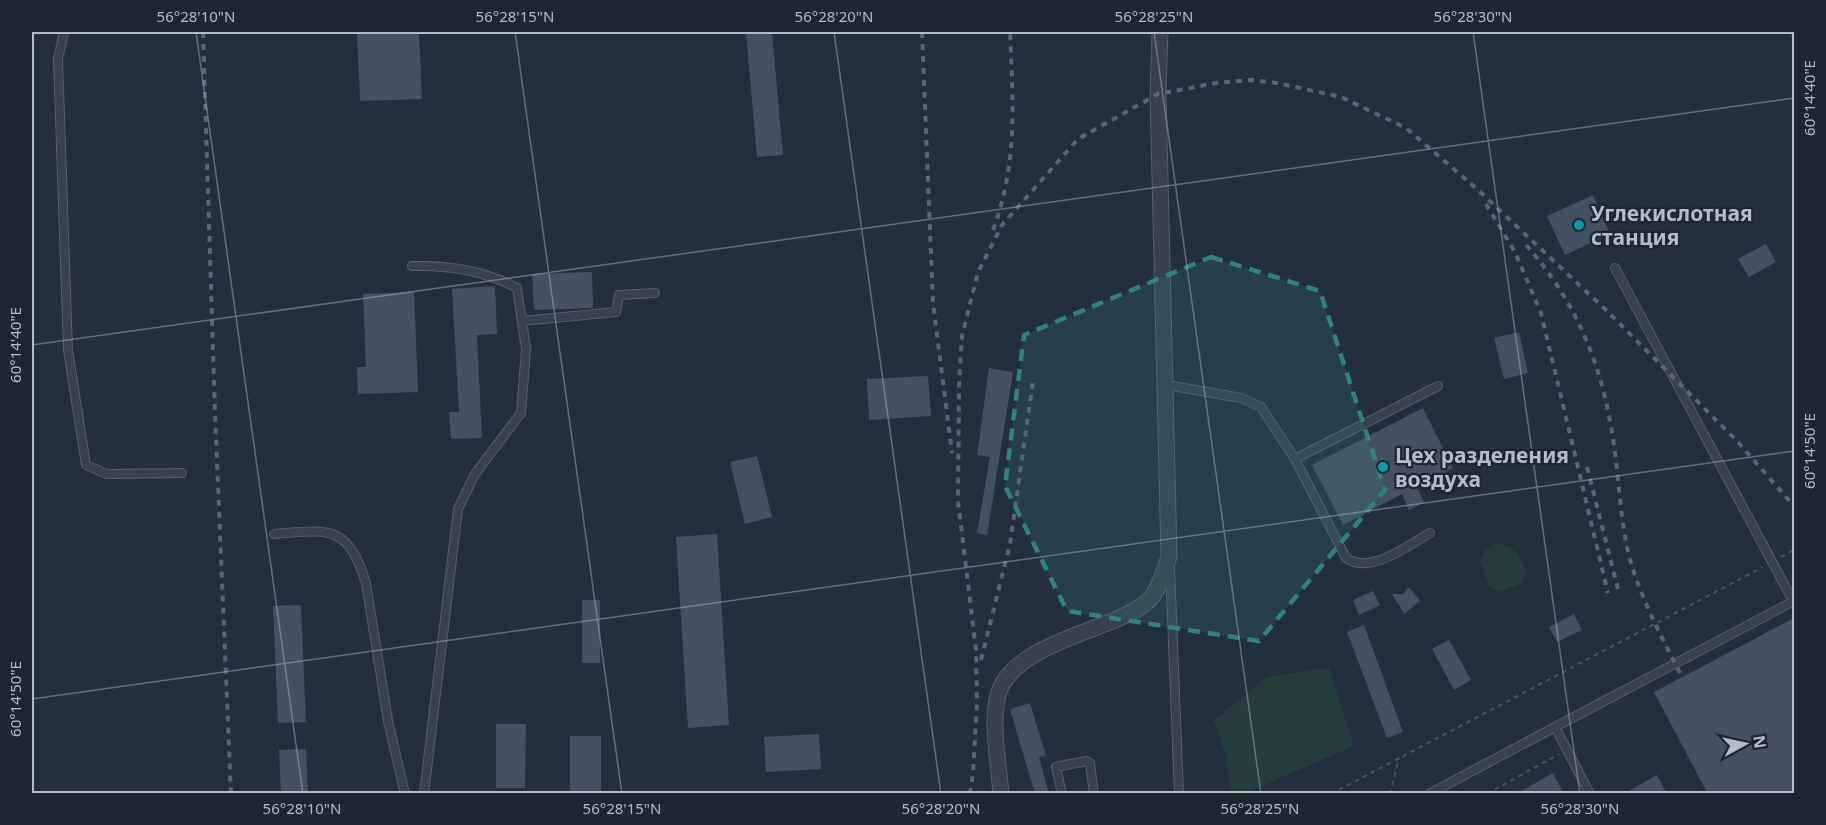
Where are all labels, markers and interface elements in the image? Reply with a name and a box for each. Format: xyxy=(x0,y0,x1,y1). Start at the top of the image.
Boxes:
text: 56°28'10"N xyxy=(157,6,235,26)
text: 56°28'15"N xyxy=(476,6,554,26)
text: 56°28'20"N xyxy=(795,6,873,26)
text: 56°28'25"N xyxy=(1115,6,1193,26)
text: 56°28'30"N xyxy=(1434,6,1512,26)
text: 60°14'40"E xyxy=(1799,60,1819,136)
place label: Углекислотная станция xyxy=(1591,199,1753,251)
marker: Углекислотная станция xyxy=(1572,218,1586,232)
text: 60°14'40"E xyxy=(5,307,25,383)
text: 60°14'50"E xyxy=(1799,413,1819,489)
place label: Цех разделения воздуха xyxy=(1395,441,1569,493)
marker: Цех разделения воздуха xyxy=(1376,460,1390,474)
text: 60°14'50"E xyxy=(5,661,25,737)
north arrow xyxy=(1715,714,1775,774)
text: N xyxy=(1748,734,1772,750)
text: 56°28'10"N xyxy=(263,798,341,818)
text: 56°28'15"N xyxy=(583,798,661,818)
text: 56°28'20"N xyxy=(902,798,980,818)
text: 56°28'25"N xyxy=(1221,798,1299,818)
text: 56°28'30"N xyxy=(1541,798,1619,818)

